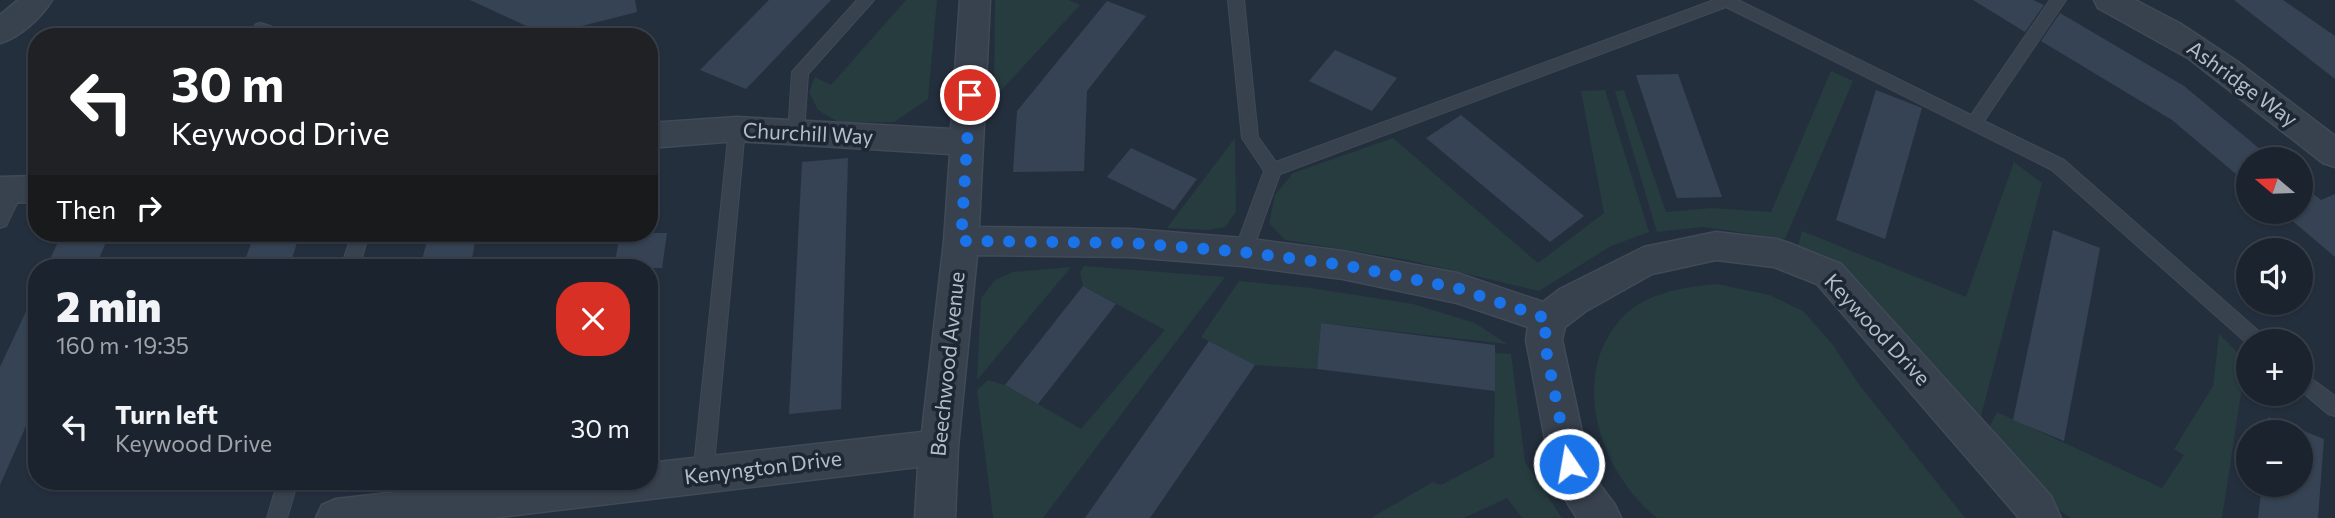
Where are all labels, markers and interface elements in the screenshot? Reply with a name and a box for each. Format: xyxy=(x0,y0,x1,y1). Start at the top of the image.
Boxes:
street label: Ashridge Way xyxy=(2183,34,2303,131)
text: 30 m xyxy=(171,52,284,112)
icon: left xyxy=(56,56,147,147)
pin xyxy=(940,65,1000,125)
icon: arrive xyxy=(951,76,989,114)
text: Keywood Drive xyxy=(171,112,390,152)
street label: Churchill Way xyxy=(742,117,874,148)
north arrow xyxy=(2236,147,2314,224)
map controls xyxy=(2236,147,2313,497)
icon: right xyxy=(130,189,168,227)
text: Then xyxy=(56,193,116,224)
button: sound xyxy=(2236,238,2313,315)
street label: Keywood Drive xyxy=(1820,268,1936,390)
street label: Beechwood Avenue xyxy=(924,270,969,457)
text: 2 min xyxy=(56,279,162,331)
button: close xyxy=(556,282,630,356)
button: + xyxy=(2236,329,2313,406)
text: 160 m · 19:35 xyxy=(56,331,189,359)
text: Turn left xyxy=(115,398,218,429)
icon: left xyxy=(56,408,94,446)
text: 30 m xyxy=(571,412,630,443)
button: − xyxy=(2236,420,2313,497)
position arrow xyxy=(1532,427,1606,501)
text: Keywood Drive xyxy=(115,429,272,457)
street label: Kenyngton Drive xyxy=(683,444,843,489)

